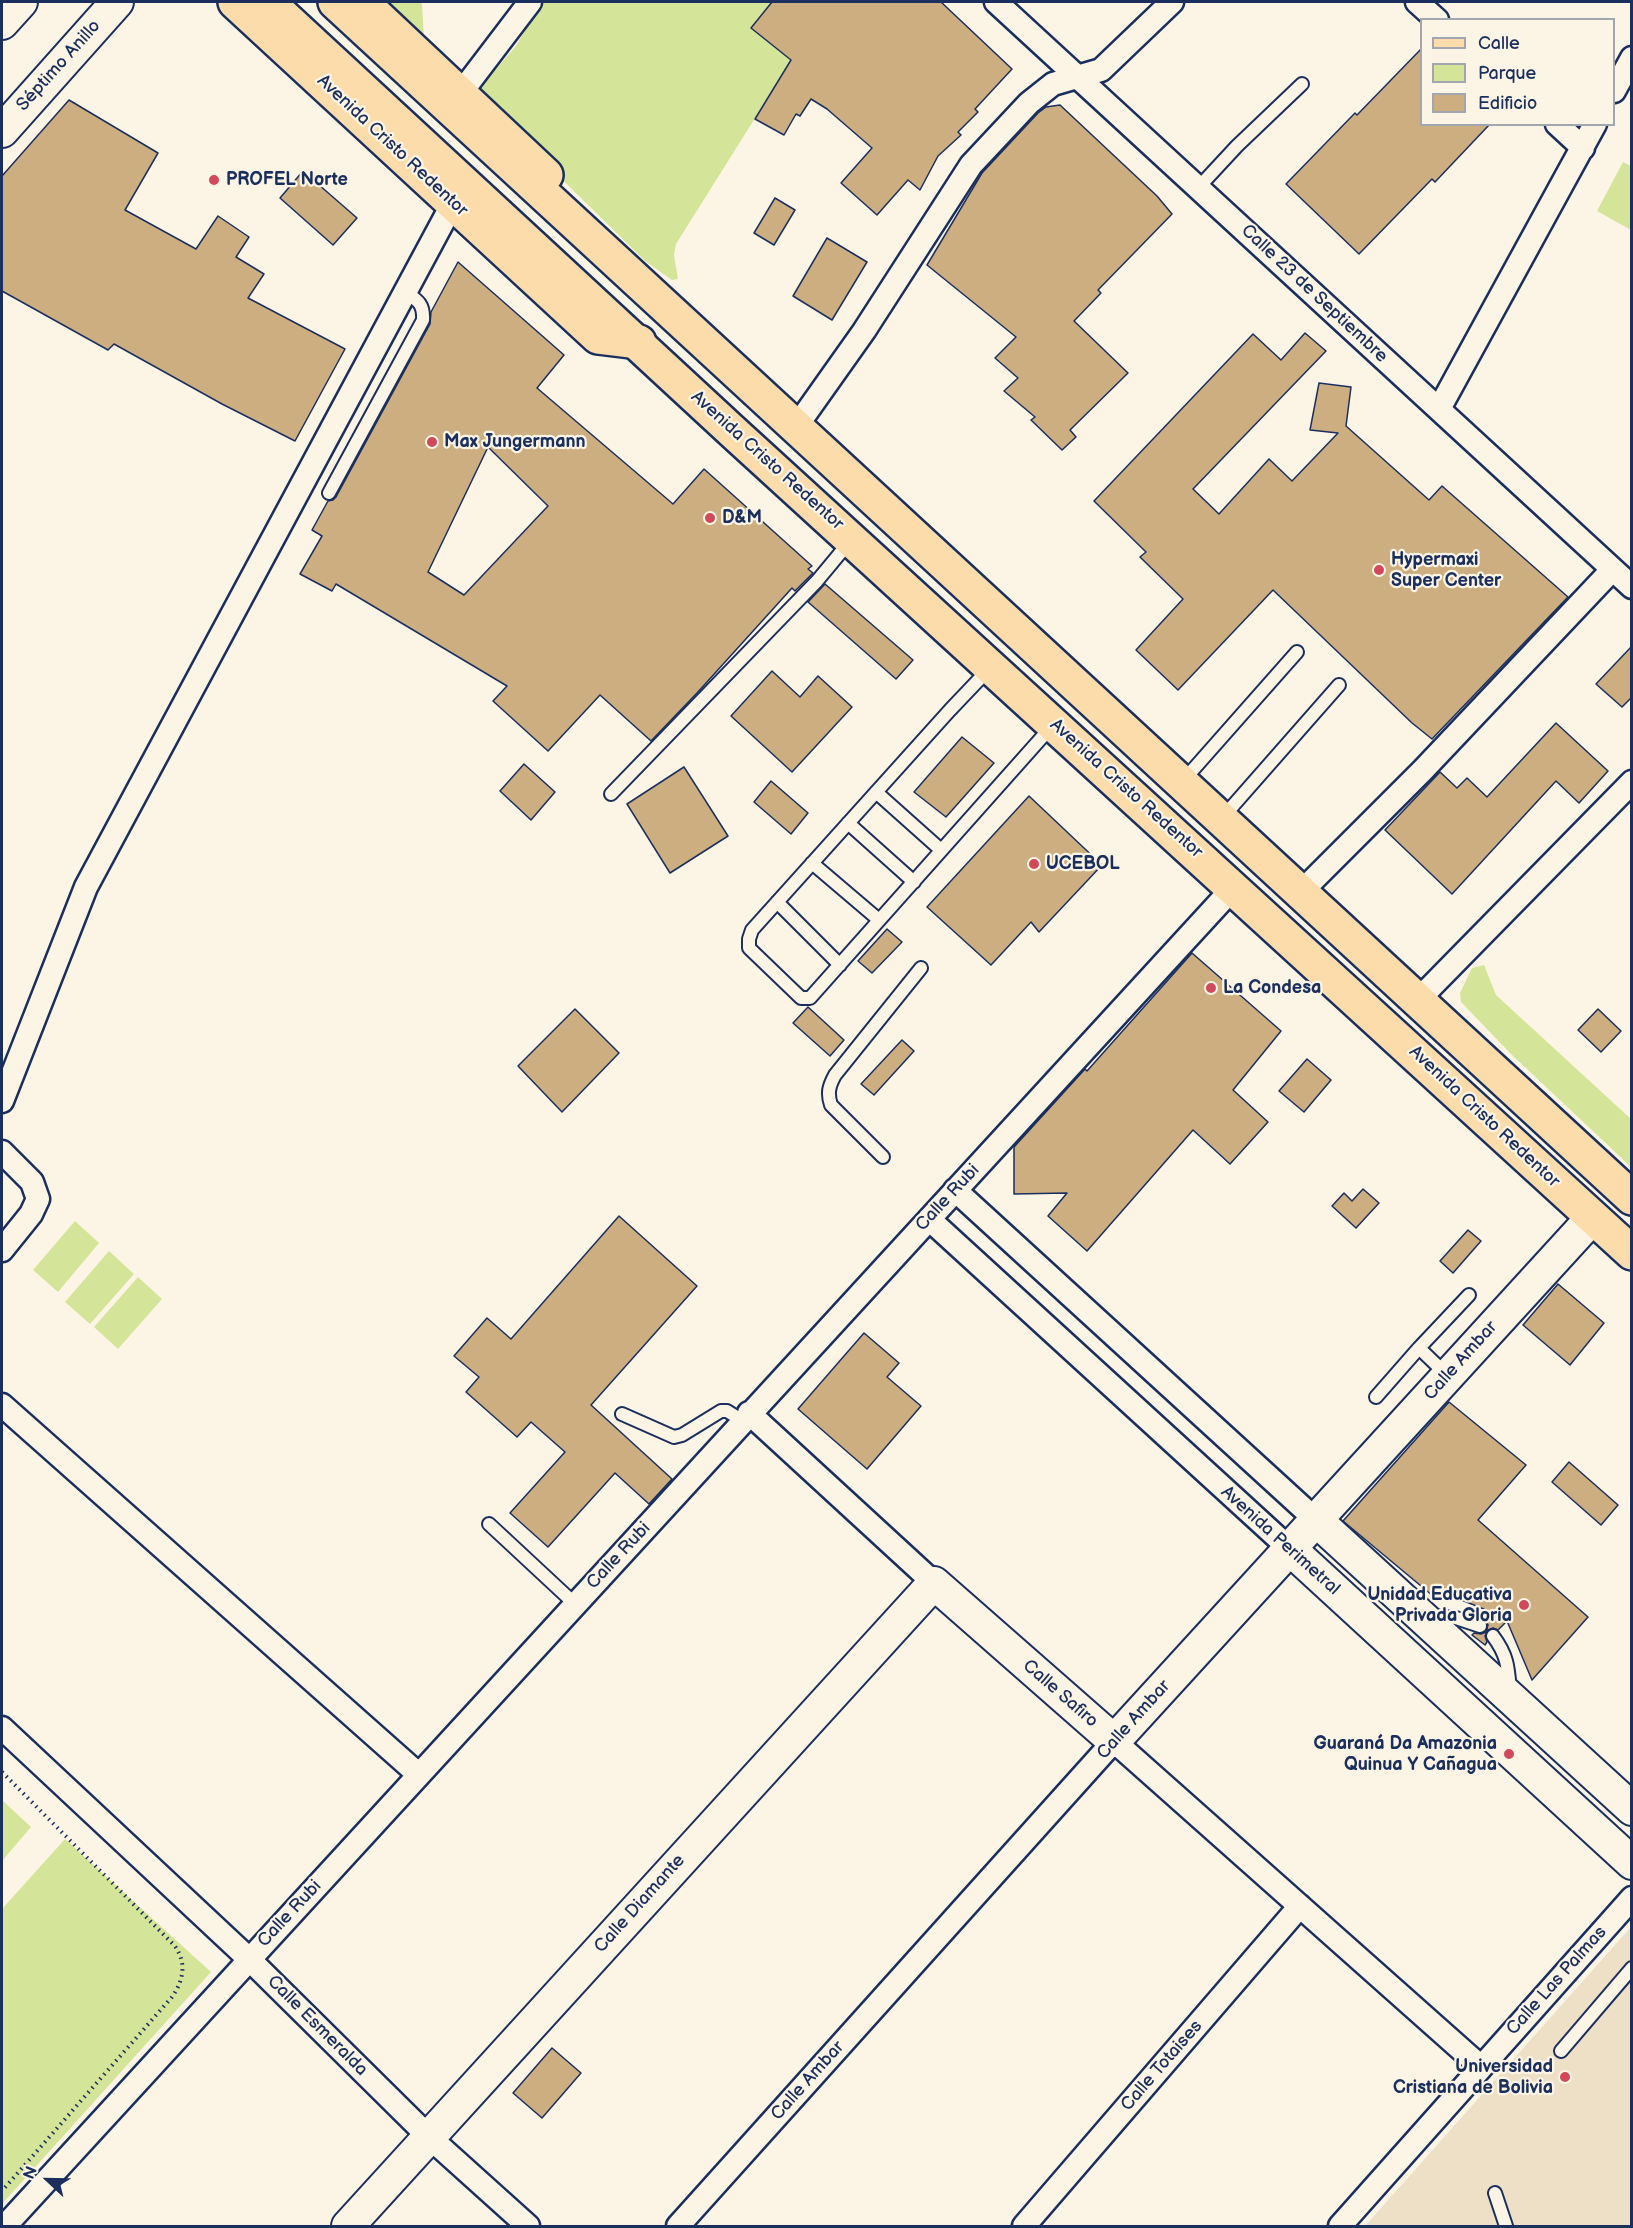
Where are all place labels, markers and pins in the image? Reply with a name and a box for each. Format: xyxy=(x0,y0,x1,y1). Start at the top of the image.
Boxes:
place label: PROFEL Norte xyxy=(226,169,348,191)
marker: PROFEL Norte xyxy=(207,173,221,187)
place label: Max Jungermann xyxy=(444,431,586,453)
marker: Max Jungermann xyxy=(425,435,439,449)
place label: D&M xyxy=(722,507,762,529)
marker: D&M xyxy=(703,511,717,525)
place label: Hypermaxi Super Center xyxy=(1391,549,1501,592)
marker: Hypermaxi Super Center xyxy=(1372,563,1386,577)
place label: UCEBOL xyxy=(1046,853,1120,875)
marker: UCEBOL xyxy=(1027,857,1041,871)
place label: La Condesa xyxy=(1223,977,1321,999)
marker: La Condesa xyxy=(1204,981,1218,995)
place label: Unidad Educativa Privada Gloria xyxy=(1367,1584,1512,1626)
marker: Unidad Educativa Privada Gloria xyxy=(1517,1598,1531,1612)
place label: Guaraná Da Amazonia Quinua Y Cañagua xyxy=(1313,1733,1497,1776)
marker: Guaraná Da Amazonia Quinua Y Cañagua xyxy=(1502,1747,1516,1761)
place label: Universidad Cristiana de Bolivia xyxy=(1393,2056,1553,2098)
marker: Universidad Cristiana de Bolivia xyxy=(1558,2070,1572,2084)

